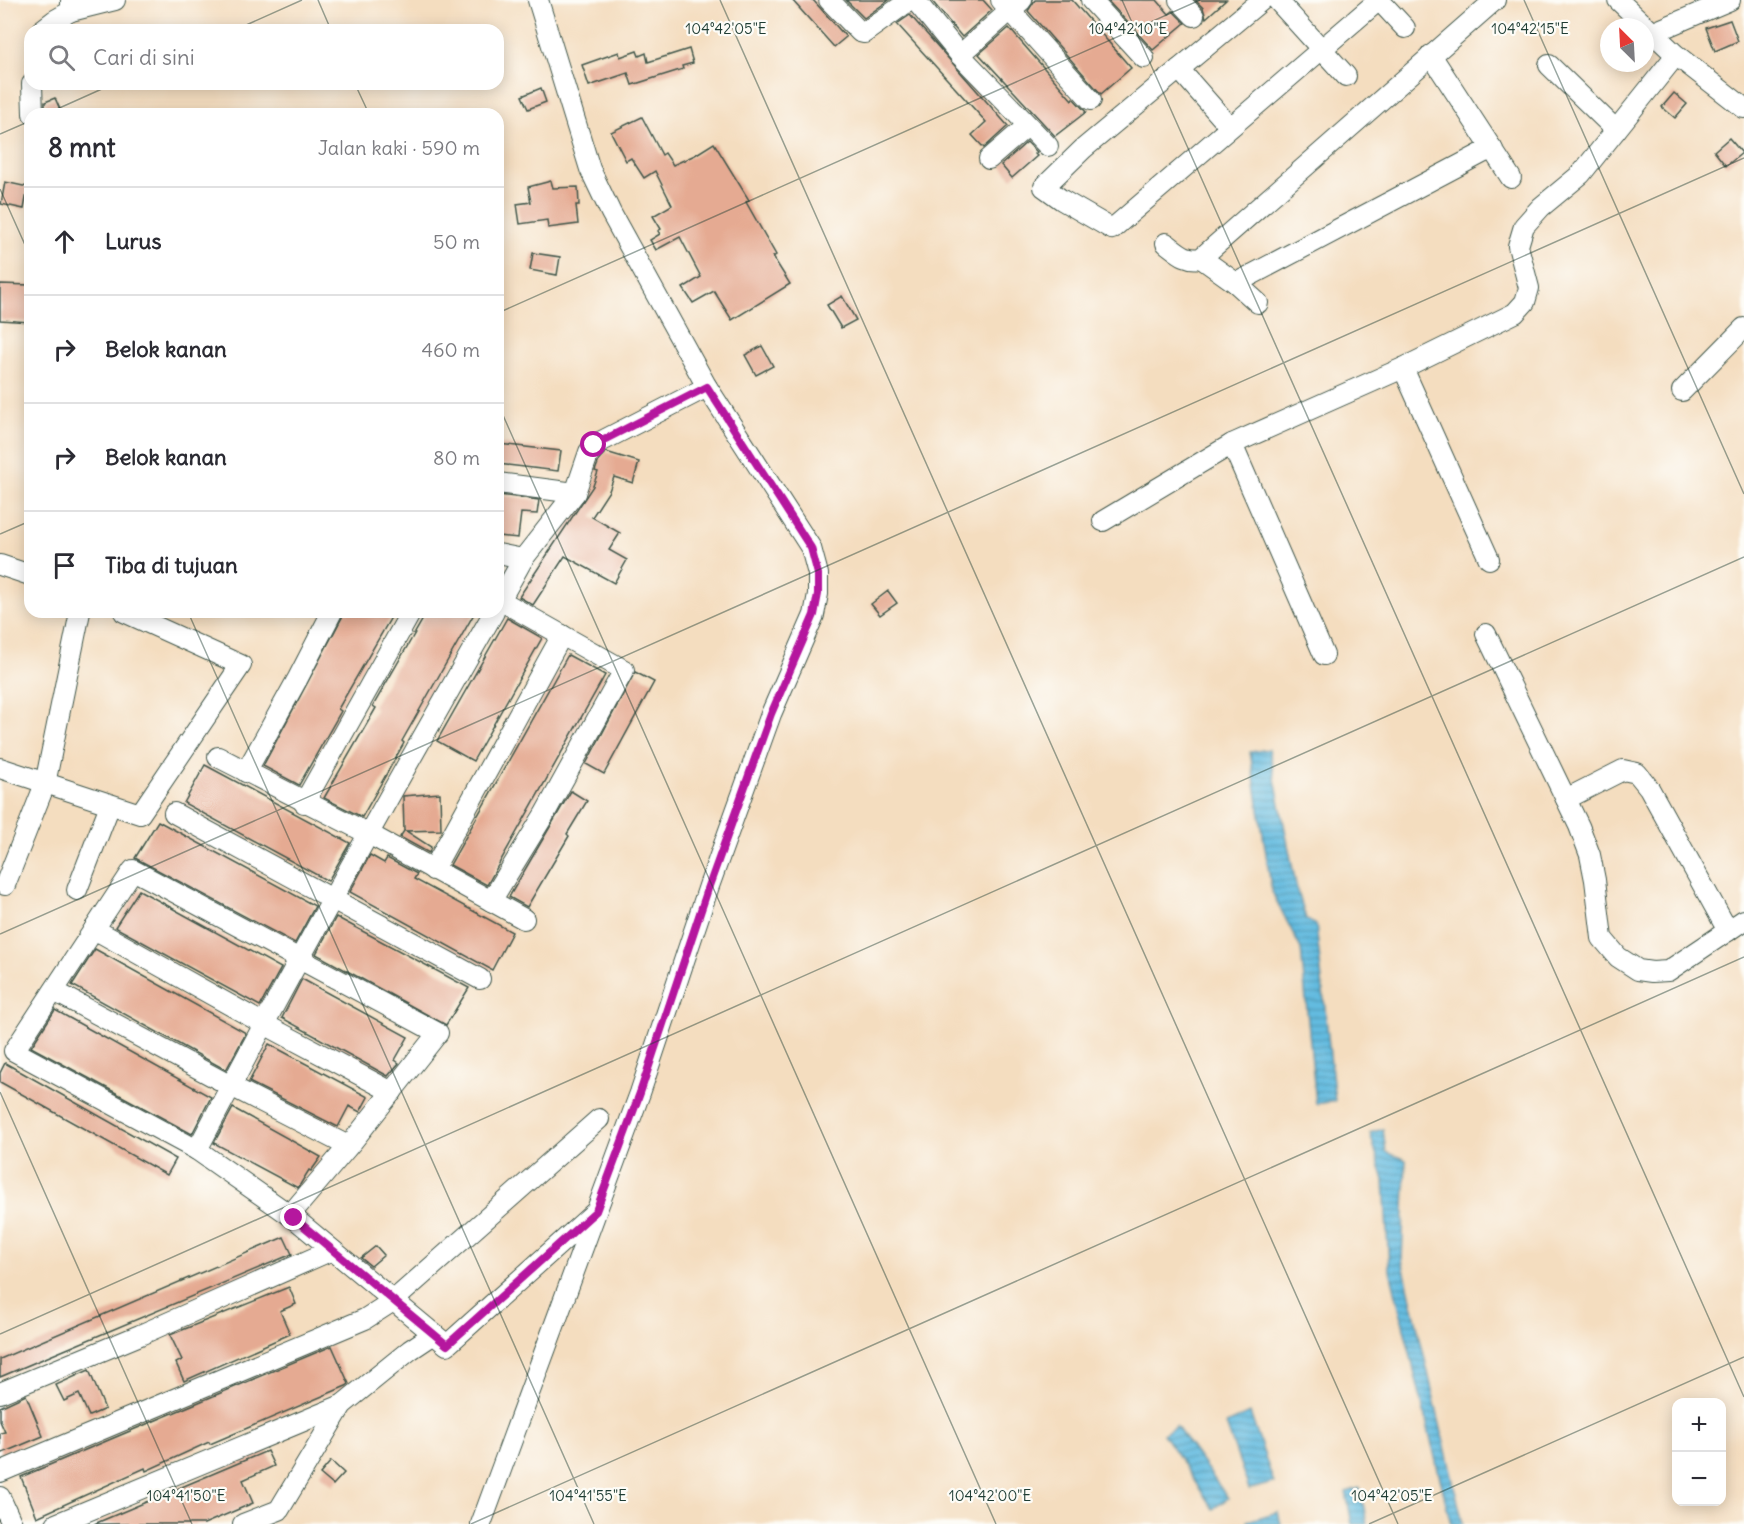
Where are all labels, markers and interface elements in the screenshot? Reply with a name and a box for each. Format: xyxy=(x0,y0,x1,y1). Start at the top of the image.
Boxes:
north arrow xyxy=(1600,18,1654,72)
text: 104°42'05"E xyxy=(685,19,767,38)
text: 104°42'10"E xyxy=(1089,19,1168,38)
text: 104°42'15"E xyxy=(1491,19,1569,38)
search box xyxy=(24,24,504,90)
icon: search xyxy=(45,41,78,74)
text: Cari di sini xyxy=(93,43,195,71)
text: 8 mnt xyxy=(48,131,116,164)
text: Jalan kaki · 590 m xyxy=(318,135,480,160)
icon: ahead xyxy=(48,225,81,258)
text: Lurus xyxy=(105,227,161,255)
text: 50 m xyxy=(433,229,480,254)
icon: right xyxy=(48,333,81,366)
text: Belok kanan xyxy=(105,335,227,363)
text: 460 m xyxy=(421,337,480,362)
route start xyxy=(580,431,606,457)
icon: right xyxy=(48,441,81,474)
text: Belok kanan xyxy=(105,443,227,471)
text: 80 m xyxy=(433,445,480,470)
icon: arrive xyxy=(48,549,81,582)
text: Tiba di tujuan xyxy=(105,551,238,579)
route end xyxy=(280,1204,306,1230)
map controls xyxy=(1672,1398,1726,1506)
button: + xyxy=(1672,1398,1726,1452)
button: − xyxy=(1672,1452,1726,1506)
text: 104°41'50"E xyxy=(147,1486,226,1505)
text: 104°41'55"E xyxy=(549,1486,627,1505)
text: 104°42'00"E xyxy=(949,1486,1031,1505)
text: 104°42'05"E xyxy=(1351,1486,1433,1505)

